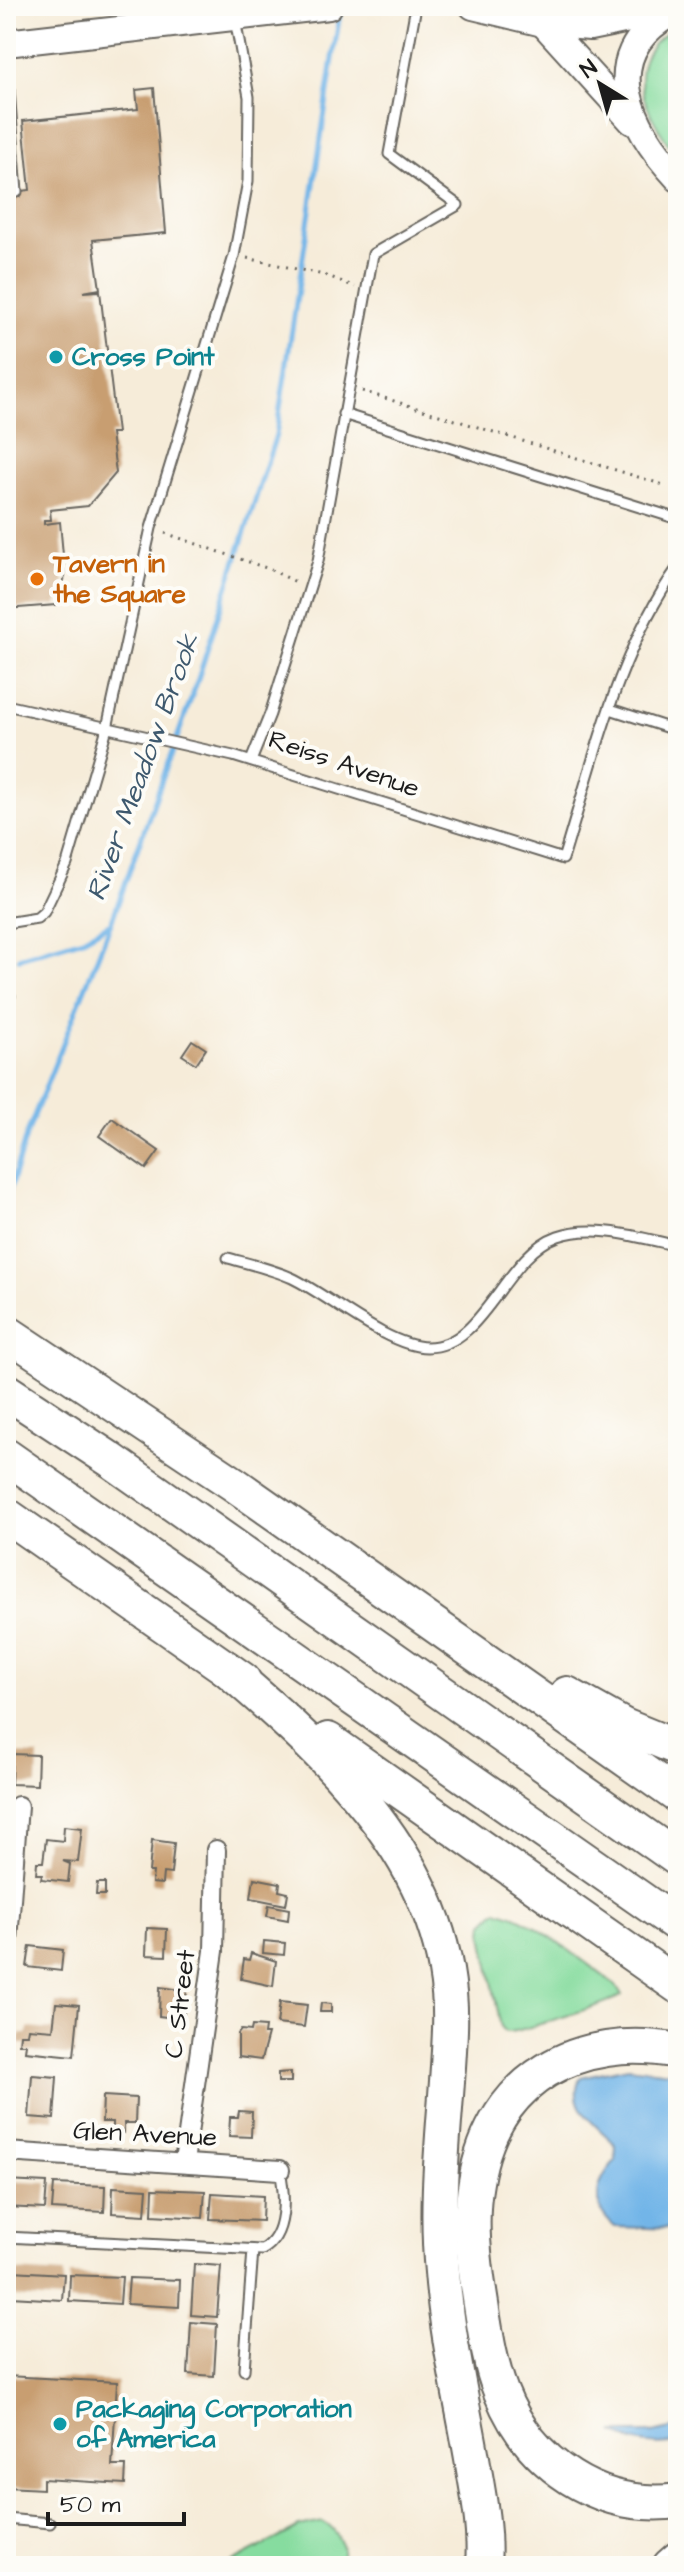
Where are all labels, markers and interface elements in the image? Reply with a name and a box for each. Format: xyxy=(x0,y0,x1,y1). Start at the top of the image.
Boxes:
north arrow xyxy=(560,44,640,124)
text: N xyxy=(574,53,604,86)
place label: Cross Point xyxy=(72,339,215,375)
marker: Cross Point xyxy=(47,348,65,366)
place label: Tavern in the Square xyxy=(52,546,186,612)
marker: Tavern in the Square xyxy=(28,570,46,588)
water label: River Meadow Brook xyxy=(77,628,210,906)
street label: Reiss Avenue xyxy=(264,721,424,807)
street label: C Street xyxy=(155,1947,205,2060)
street label: Glen Avenue xyxy=(72,2112,218,2156)
place label: Packaging Corporation of America xyxy=(76,2391,352,2457)
marker: Packaging Corporation of America xyxy=(51,2415,69,2433)
scale bar xyxy=(48,2476,184,2526)
text: 50 m xyxy=(60,2488,121,2522)

